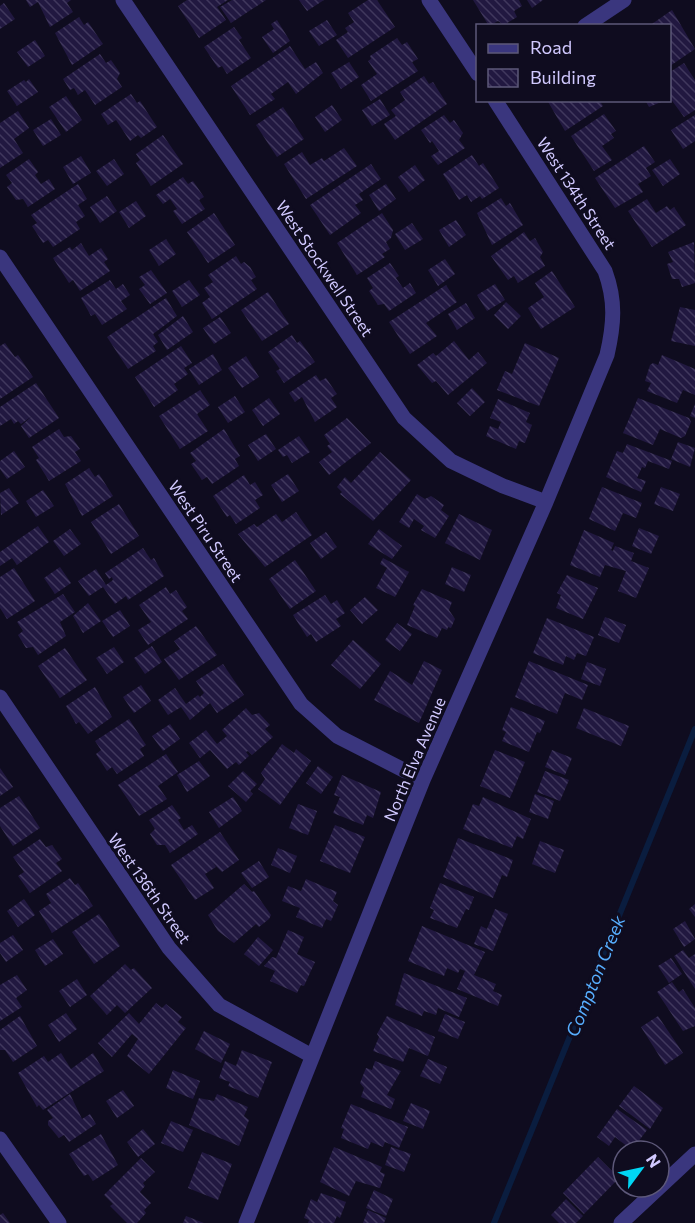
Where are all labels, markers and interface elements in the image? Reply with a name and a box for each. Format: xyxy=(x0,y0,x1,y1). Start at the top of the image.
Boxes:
legend xyxy=(476,24,671,102)
text: Road xyxy=(530,36,572,58)
text: Building xyxy=(530,66,596,88)
street label: West 134th Street xyxy=(534,133,621,253)
street label: West Stockwell Street xyxy=(272,196,378,340)
street label: West Piru Street xyxy=(165,477,247,586)
street label: North Elva Avenue xyxy=(379,694,449,824)
street label: West 136th Street xyxy=(105,829,195,947)
water label: Compton Creek xyxy=(561,911,630,1040)
north arrow xyxy=(611,1139,671,1199)
text: N xyxy=(643,1150,665,1171)

